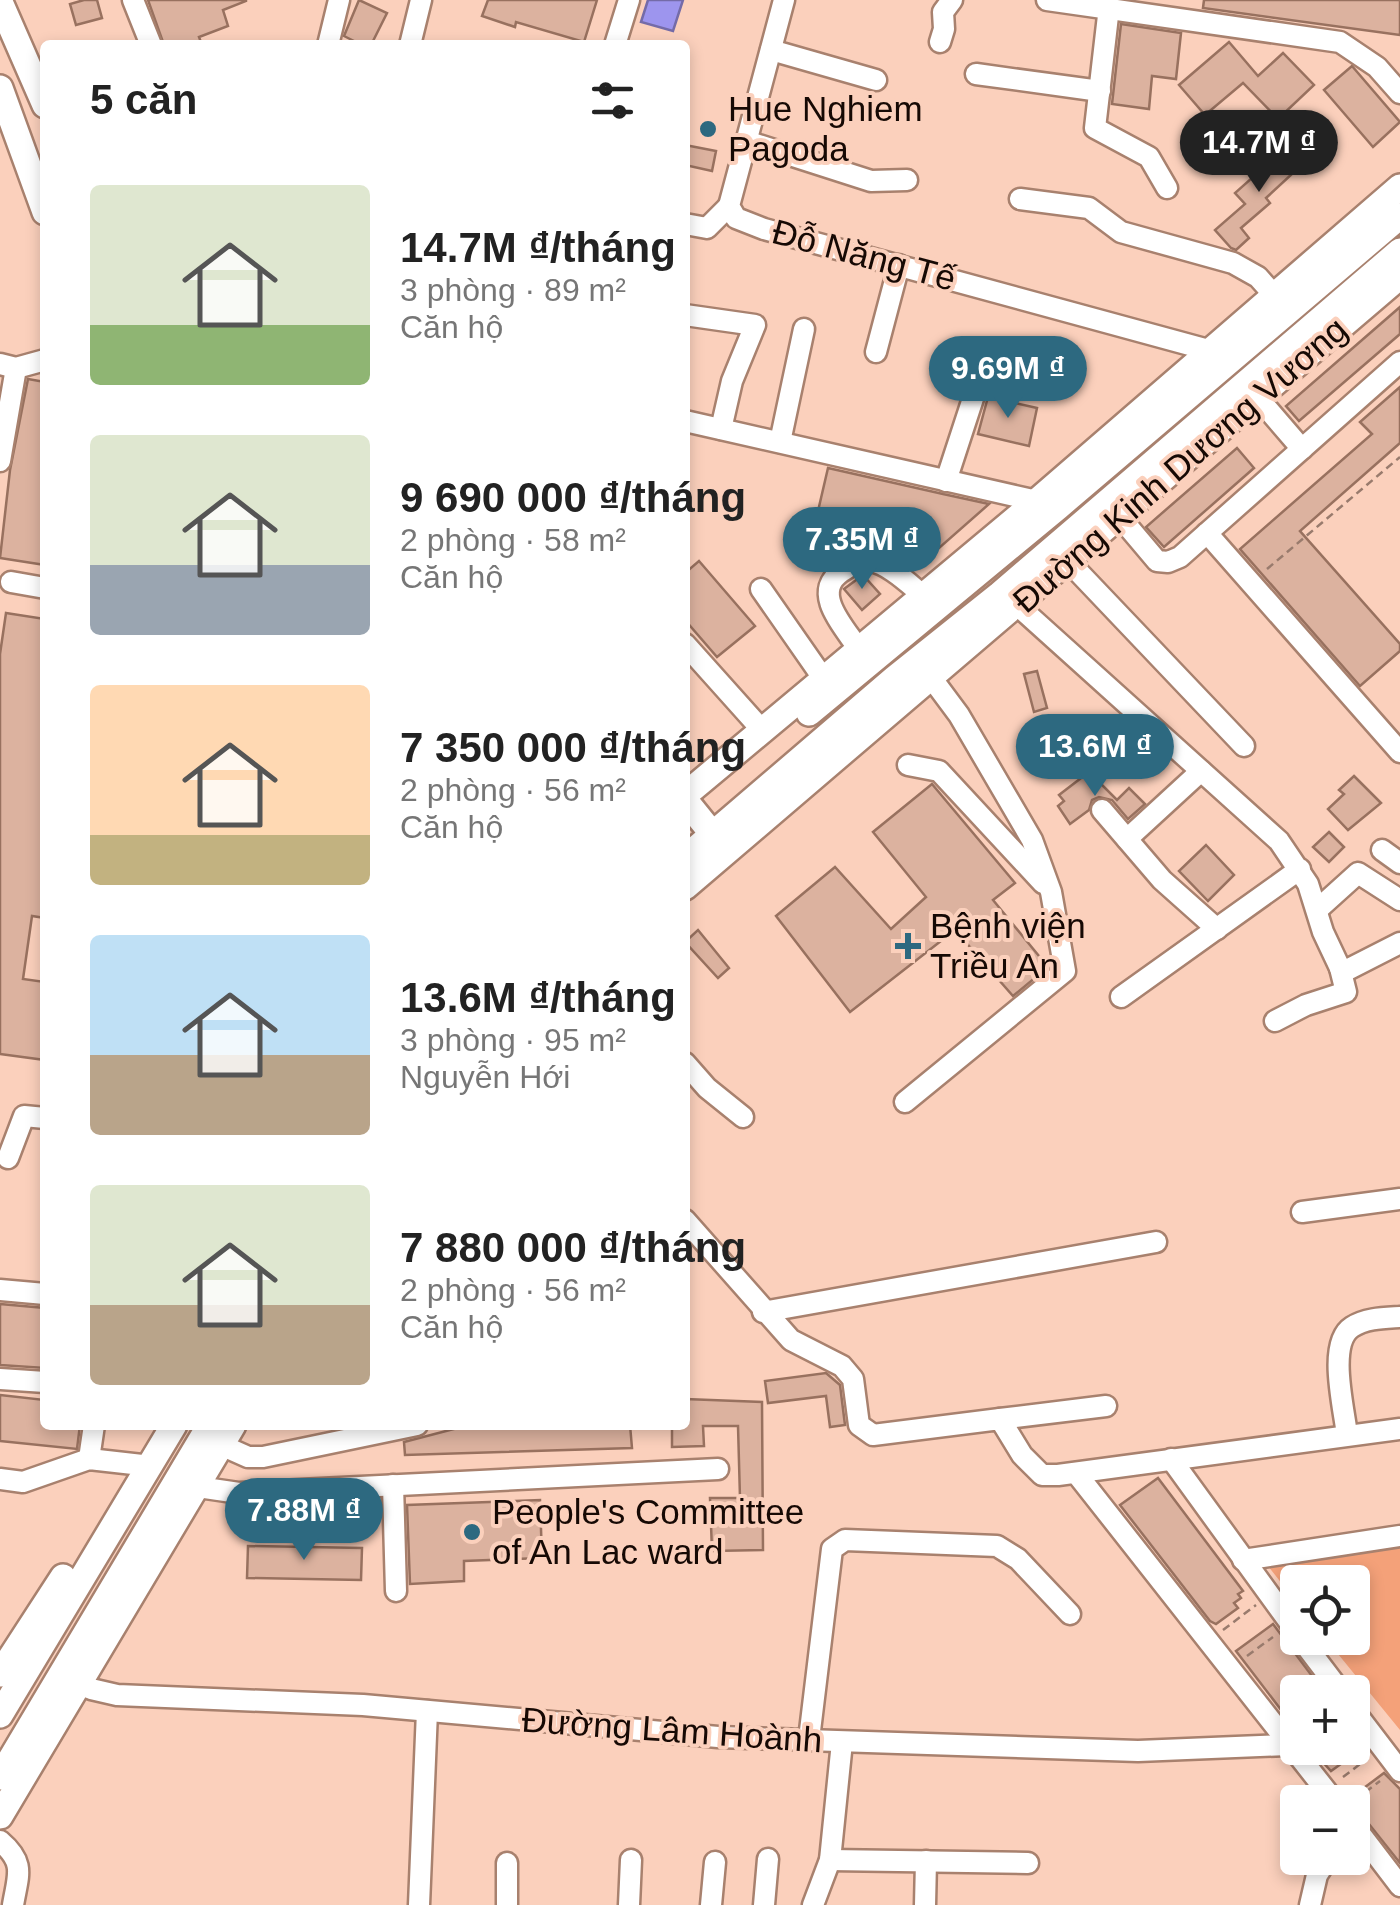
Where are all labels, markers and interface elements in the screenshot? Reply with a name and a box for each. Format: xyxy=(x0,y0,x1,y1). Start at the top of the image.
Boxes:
icon: filters xyxy=(585,73,640,128)
text: 5 căn xyxy=(90,76,197,123)
place label: Hue Nghiem Pagoda xyxy=(728,89,923,168)
pin: 14.7M ₫ xyxy=(1167,110,1351,195)
marker: Hue Nghiem Pagoda xyxy=(697,118,719,140)
text: 14.7M ₫ xyxy=(1202,124,1316,160)
street label: Đỗ Năng Tế xyxy=(768,211,960,298)
text: 14.7M ₫/tháng xyxy=(400,224,676,271)
icon: home xyxy=(170,225,290,345)
text: 3 phòng · 89 m² xyxy=(400,272,626,308)
text: Căn hộ xyxy=(400,309,503,345)
street label: Đường Kinh Dương Vương xyxy=(1005,309,1354,620)
pin: 9.69M ₫ xyxy=(916,336,1100,421)
text: 9.69M ₫ xyxy=(951,350,1065,386)
text: 9 690 000 ₫/tháng xyxy=(400,474,746,521)
icon: home xyxy=(170,475,290,595)
pin: 7.35M ₫ xyxy=(770,507,954,592)
text: 7.35M ₫ xyxy=(805,521,919,557)
text: 2 phòng · 58 m² xyxy=(400,522,626,558)
text: Căn hộ xyxy=(400,559,503,595)
pin: 13.6M ₫ xyxy=(1003,714,1187,799)
text: 7 350 000 ₫/tháng xyxy=(400,724,746,771)
icon: home xyxy=(170,725,290,845)
text: 13.6M ₫ xyxy=(1038,728,1152,764)
text: 2 phòng · 56 m² xyxy=(400,772,626,808)
text: Căn hộ xyxy=(400,809,503,845)
place label: Bệnh viện Triều An xyxy=(930,906,1086,985)
marker: Bệnh viện Triều An xyxy=(895,933,921,959)
text: 13.6M ₫/tháng xyxy=(400,974,676,1021)
icon: home xyxy=(170,975,290,1095)
text: 3 phòng · 95 m² xyxy=(400,1022,626,1058)
text: Nguyễn Hới xyxy=(400,1059,570,1095)
text: 7 880 000 ₫/tháng xyxy=(400,1224,746,1271)
icon: home xyxy=(170,1225,290,1345)
text: 2 phòng · 56 m² xyxy=(400,1272,626,1308)
text: Căn hộ xyxy=(400,1309,503,1345)
pin: 7.88M ₫ xyxy=(212,1478,396,1563)
text: 7.88M ₫ xyxy=(247,1492,361,1528)
place label: People's Committee of An Lac ward xyxy=(492,1492,804,1571)
marker: People's Committee of An Lac ward xyxy=(461,1521,483,1543)
map controls xyxy=(1280,1565,1370,1875)
button: locate xyxy=(1280,1565,1370,1655)
button: + xyxy=(1280,1675,1370,1765)
street label: Đường Lâm Hoành xyxy=(520,1700,824,1759)
button: − xyxy=(1280,1785,1370,1875)

